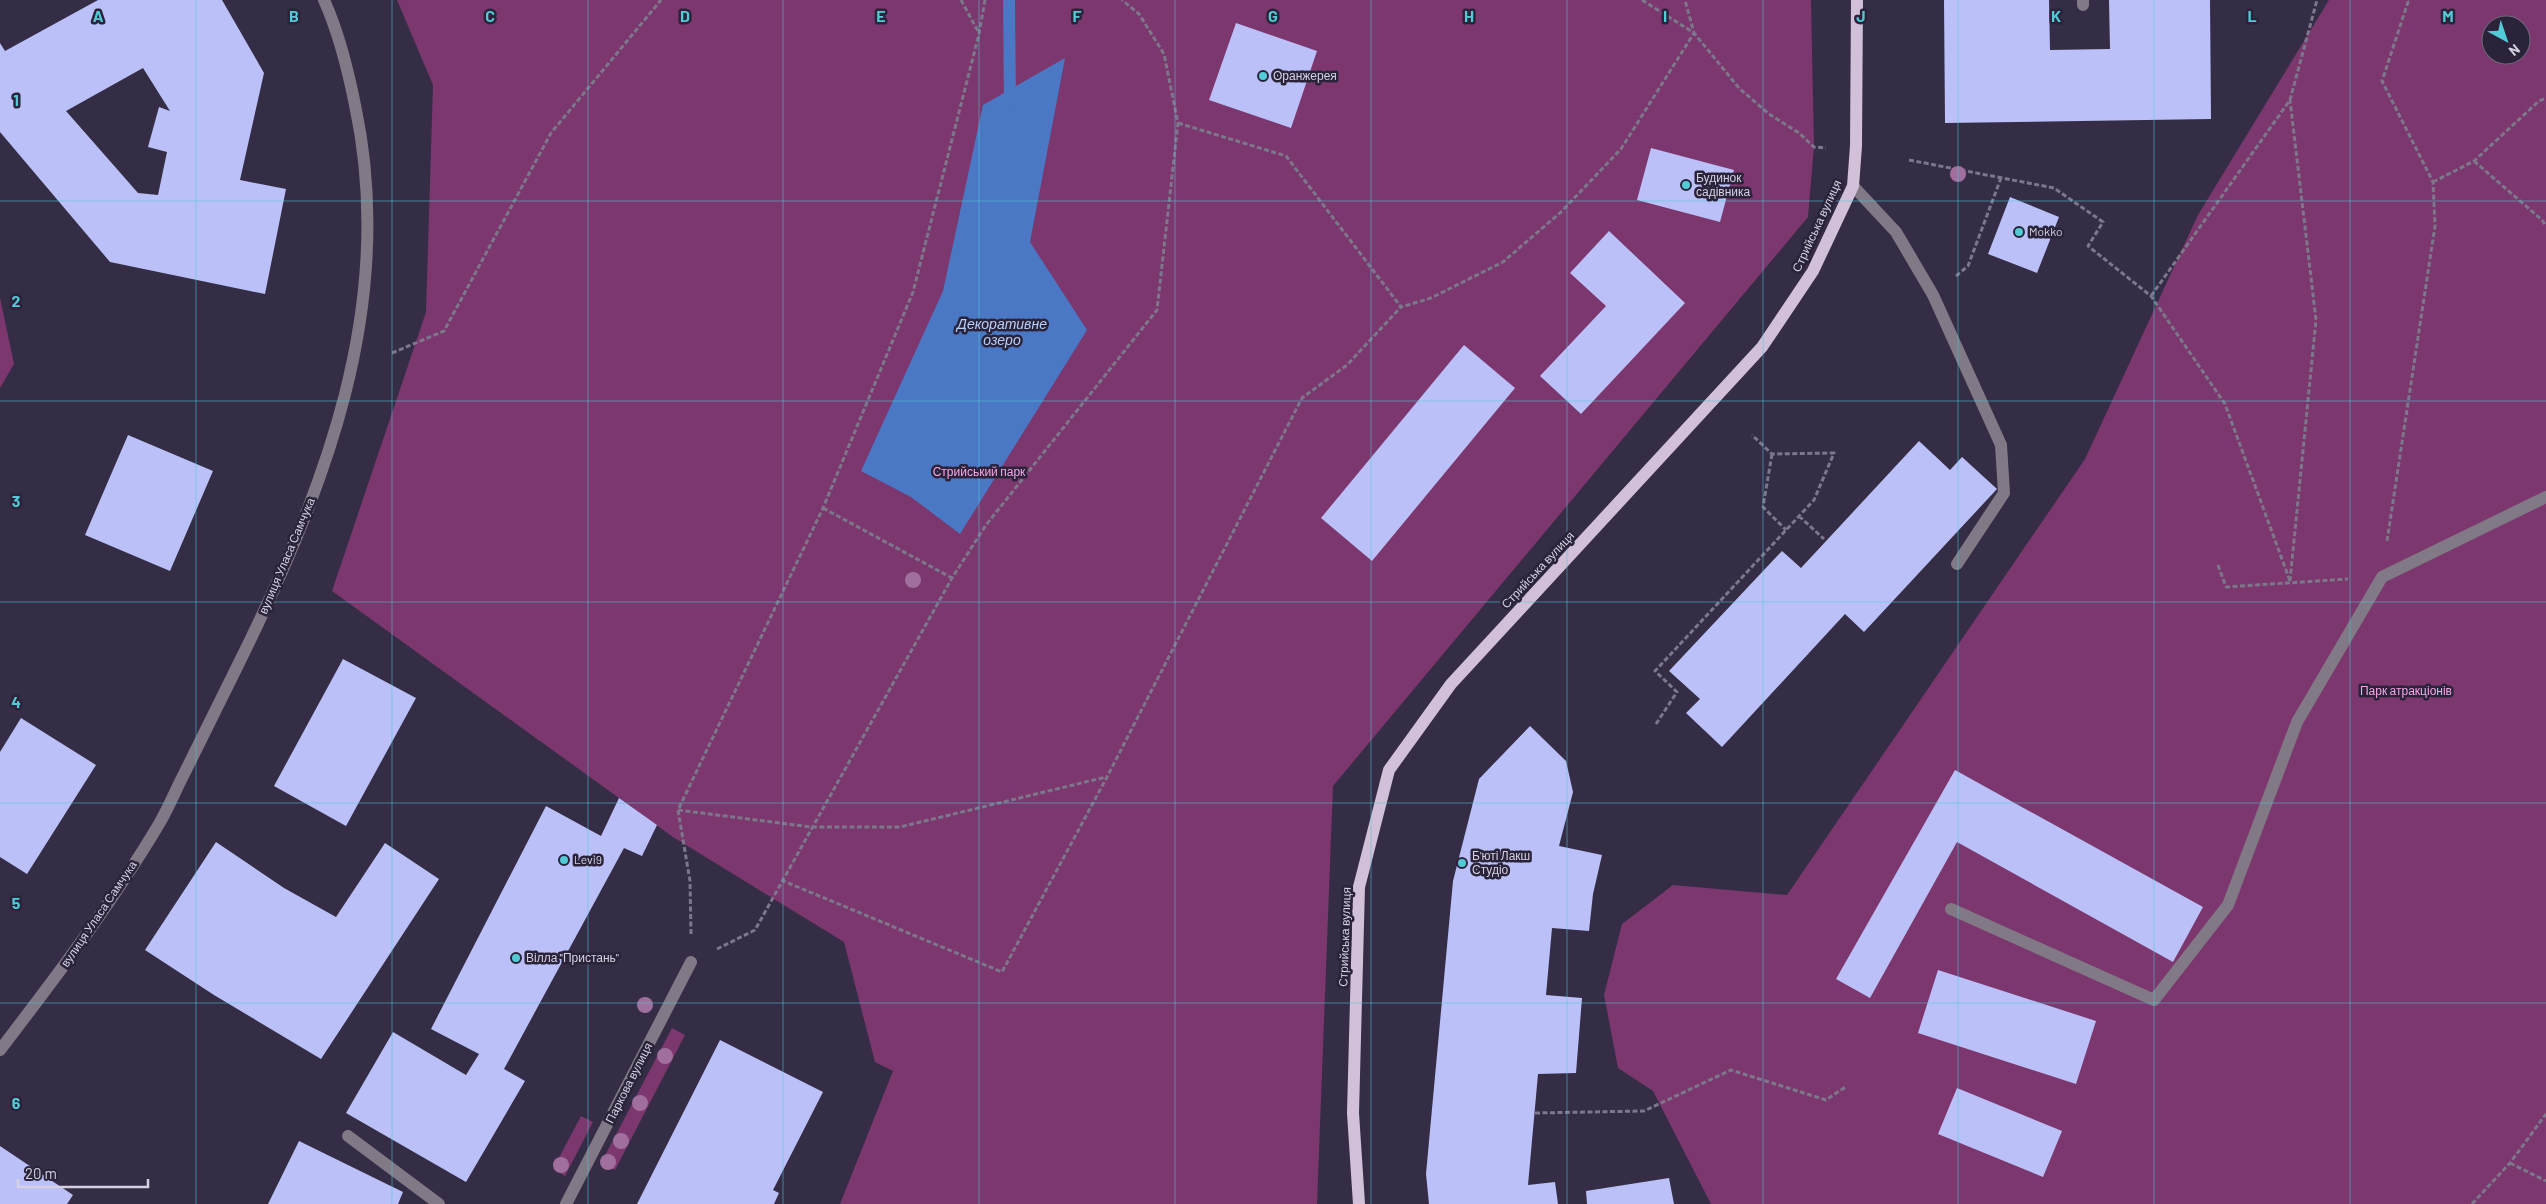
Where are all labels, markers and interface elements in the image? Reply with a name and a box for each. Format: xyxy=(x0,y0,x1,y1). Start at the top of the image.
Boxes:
text: A xyxy=(93,6,104,25)
text: B xyxy=(289,6,299,25)
text: C xyxy=(485,6,495,25)
text: D xyxy=(680,6,690,25)
text: E xyxy=(876,6,886,25)
text: F xyxy=(1073,6,1082,25)
text: G xyxy=(1268,6,1278,25)
text: H xyxy=(1464,6,1474,25)
text: I xyxy=(1663,6,1667,25)
text: J xyxy=(1856,6,1866,25)
text: K xyxy=(2051,6,2061,25)
text: L xyxy=(2247,6,2257,25)
text: M xyxy=(2442,6,2454,25)
north arrow xyxy=(2481,15,2531,65)
text: N xyxy=(2506,41,2524,60)
place label: Оранжерея xyxy=(1273,68,1337,83)
marker: Оранжерея xyxy=(1257,70,1269,82)
text: 1 xyxy=(13,90,19,109)
place label: Будинок садівника xyxy=(1696,170,1751,199)
street label: Стрийська вулиця xyxy=(1789,177,1844,274)
marker: Будинок садівника xyxy=(1680,179,1692,191)
place label: Mokko xyxy=(2029,224,2062,238)
marker: Mokko xyxy=(2013,226,2025,238)
text: 2 xyxy=(12,291,21,310)
water label: Декоративне озеро xyxy=(955,315,1047,348)
park label: Стрийський парк xyxy=(933,464,1026,479)
text: 3 xyxy=(12,491,20,510)
street label: вулиця Уласа Самчука xyxy=(255,495,318,616)
street label: Стрийська вулиця xyxy=(1498,528,1577,611)
park label: Парк атракціонів xyxy=(2360,683,2452,698)
text: 4 xyxy=(11,692,21,711)
place label: Б'юті Лакш Студіо xyxy=(1472,848,1530,877)
place label: Levi9 xyxy=(574,852,602,866)
marker: Levi9 xyxy=(558,854,570,866)
street label: вулиця Уласа Самчука xyxy=(57,857,140,970)
marker: Б'юті Лакш Студіо xyxy=(1456,857,1468,869)
street label: Стрийська вулиця xyxy=(1335,887,1354,987)
text: 5 xyxy=(12,893,21,912)
place label: Вілла "Пристань" xyxy=(526,950,619,965)
marker: Вілла "Пристань" xyxy=(510,952,522,964)
street label: Паркова вулиця xyxy=(602,1040,655,1126)
text: 6 xyxy=(12,1093,21,1112)
scale bar xyxy=(18,1156,148,1188)
text: 20 m xyxy=(25,1164,57,1182)

